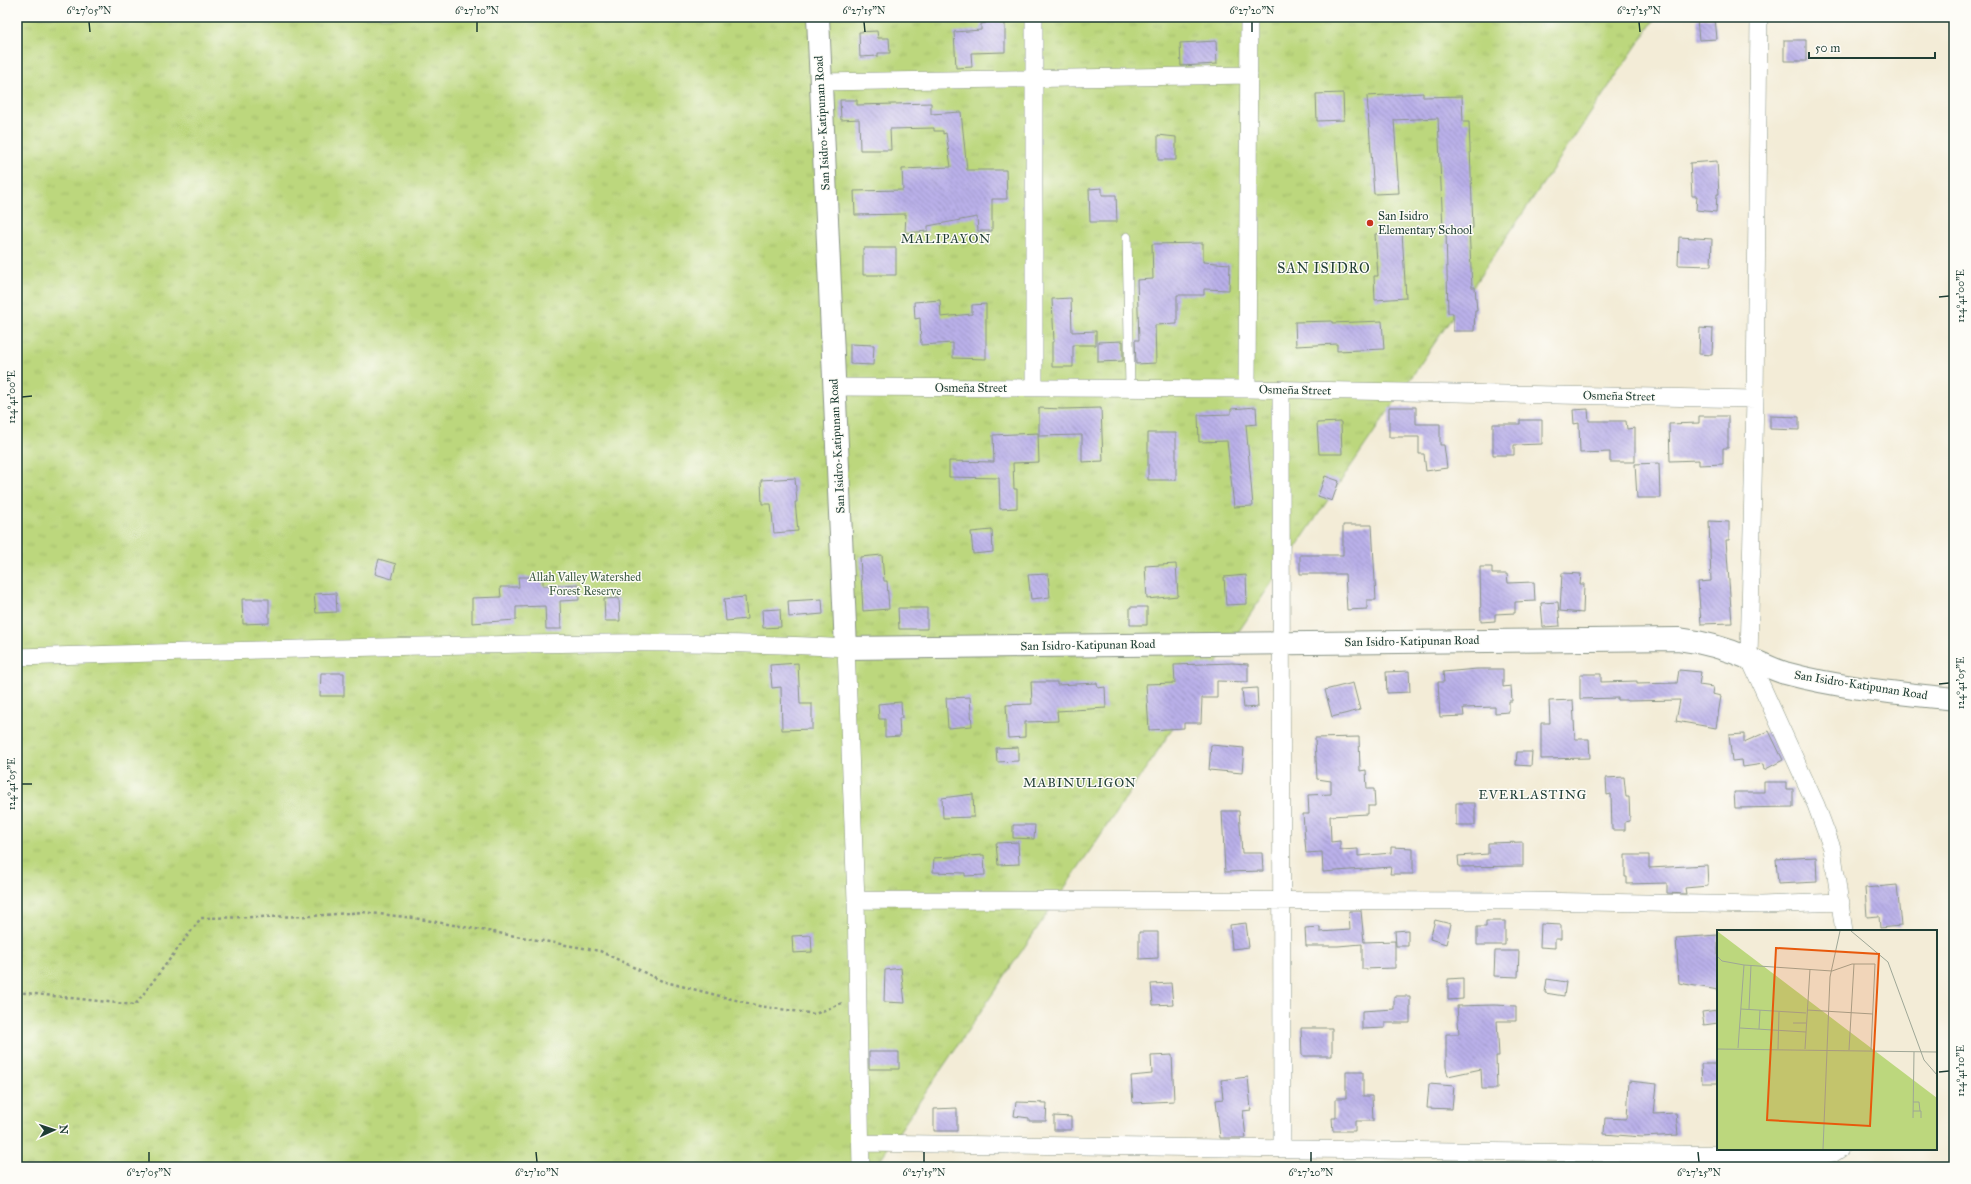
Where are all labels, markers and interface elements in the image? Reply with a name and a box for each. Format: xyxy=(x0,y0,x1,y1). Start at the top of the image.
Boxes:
text: 6°27'05"N xyxy=(67,5,112,17)
text: 6°27'10"N xyxy=(455,5,500,17)
text: 6°27'15"N xyxy=(843,5,886,17)
text: 6°27'20"N xyxy=(1229,5,1275,17)
text: 6°27'25"N xyxy=(1617,5,1661,17)
scale bar xyxy=(1809,34,1935,60)
text: 50 m xyxy=(1815,41,1840,55)
street label: San Isidro-Katipunan Road xyxy=(811,55,833,191)
place label: San Isidro Elementary School xyxy=(1378,209,1473,237)
marker: San Isidro Elementary School xyxy=(1365,218,1375,228)
district label: MALIPAYON xyxy=(901,231,991,247)
district label: SAN ISIDRO xyxy=(1277,260,1371,277)
text: 124°41'00"E xyxy=(1955,269,1967,323)
text: 124°41'00"E xyxy=(6,370,18,424)
street label: San Isidro-Katipunan Road xyxy=(826,378,848,514)
street label: Osmeña Street xyxy=(935,381,1008,395)
street label: Osmeña Street xyxy=(1259,382,1332,398)
street label: Osmeña Street xyxy=(1583,388,1656,404)
park label: Allah Valley Watershed Forest Reserve xyxy=(528,570,641,598)
street label: San Isidro-Katipunan Road xyxy=(1344,633,1480,649)
street label: San Isidro-Katipunan Road xyxy=(1020,637,1156,653)
text: 124°41'05"E xyxy=(1955,657,1967,709)
street label: San Isidro-Katipunan Road xyxy=(1793,668,1929,702)
text: 124°41'05"E xyxy=(6,758,18,810)
district label: MABINULIGON xyxy=(1023,775,1137,791)
district label: EVERLASTING xyxy=(1479,787,1587,803)
inset map xyxy=(1717,930,1937,1150)
text: 124°41'10"E xyxy=(1955,1045,1967,1097)
north arrow xyxy=(34,1110,74,1150)
text: N xyxy=(57,1124,70,1135)
text: 6°27'05"N xyxy=(127,1167,172,1179)
text: 6°27'10"N xyxy=(515,1167,560,1179)
text: 6°27'15"N xyxy=(903,1167,946,1179)
text: 6°27'20"N xyxy=(1288,1167,1334,1179)
text: 6°27'25"N xyxy=(1677,1167,1721,1179)

